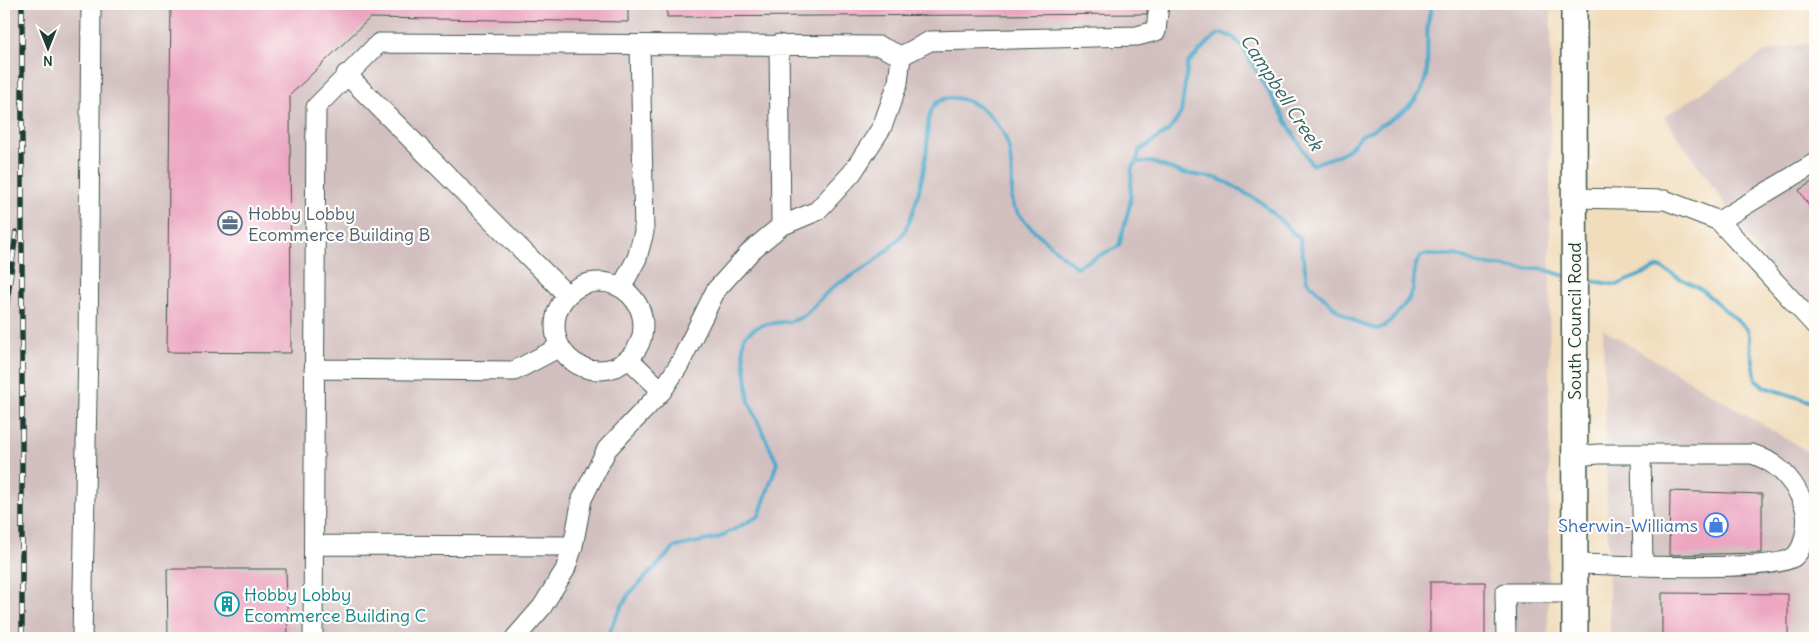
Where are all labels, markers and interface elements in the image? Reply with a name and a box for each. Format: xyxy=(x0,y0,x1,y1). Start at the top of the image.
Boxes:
north arrow xyxy=(22,22,72,72)
water label: Campbell Creek xyxy=(1235,29,1329,156)
text: N xyxy=(43,52,53,70)
place label: Hobby Lobby Ecommerce Building B xyxy=(248,202,430,246)
office icon: Hobby Lobby Ecommerce Building B xyxy=(217,210,243,236)
street label: South Council Road xyxy=(1563,242,1586,400)
shop icon: Sherwin-Williams xyxy=(1703,512,1729,538)
place label: Sherwin-Williams xyxy=(1558,514,1698,537)
place label: Hobby Lobby Ecommerce Building C xyxy=(244,583,426,627)
building icon: Hobby Lobby Ecommerce Building C xyxy=(214,591,240,617)

